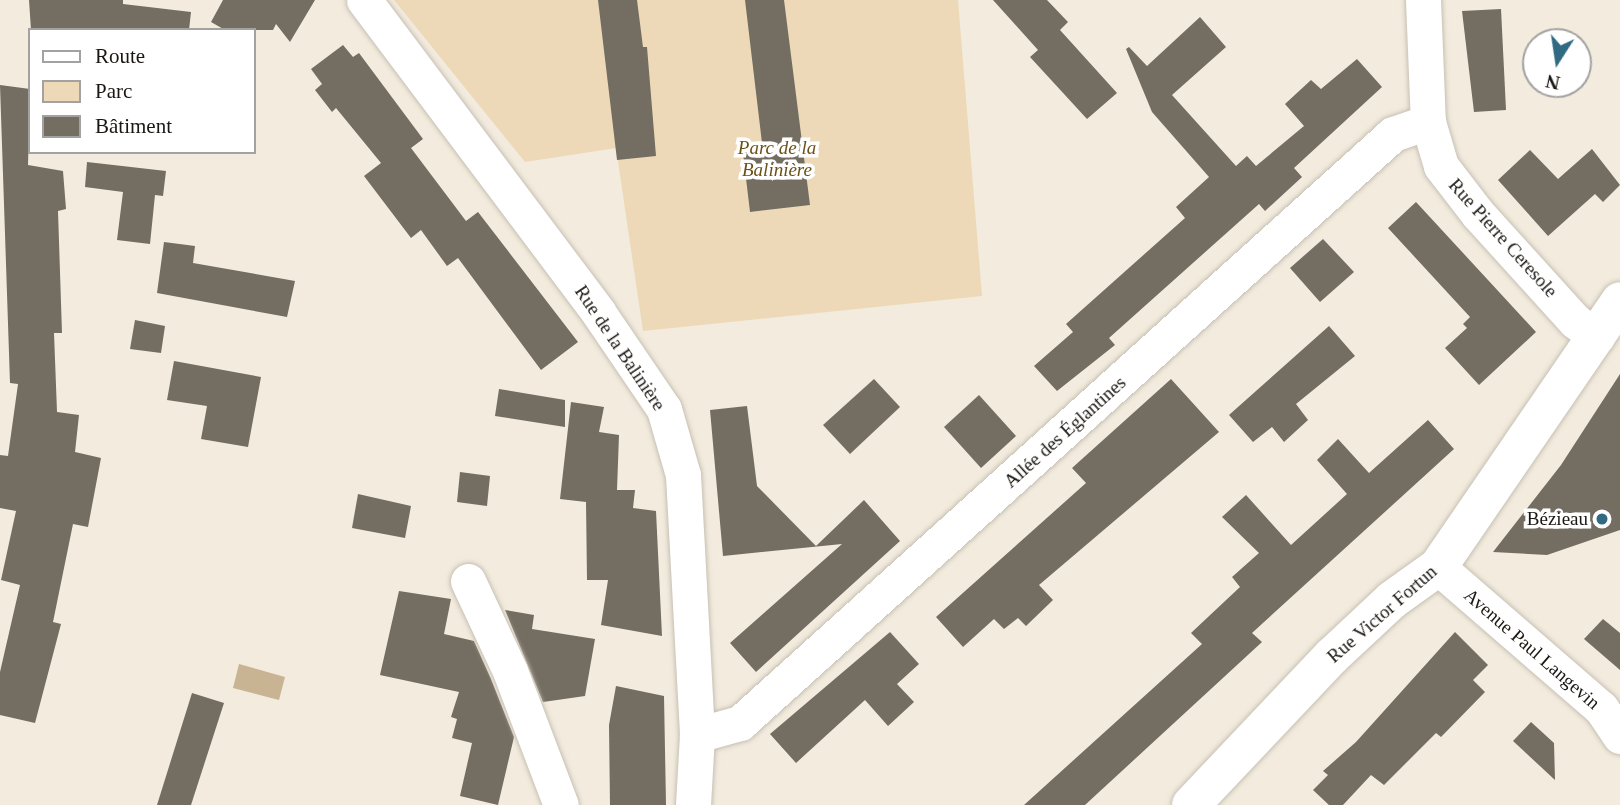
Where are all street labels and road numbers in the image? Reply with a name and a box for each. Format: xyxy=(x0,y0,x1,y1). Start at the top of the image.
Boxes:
street label: Rue Pierre Ceresole xyxy=(1444,174,1562,302)
street label: Rue de la Balinière xyxy=(570,281,670,415)
street label: Allée des Églantines xyxy=(999,371,1131,493)
street label: Rue Victor Fortun xyxy=(1322,560,1442,668)
street label: Avenue Paul Langevin xyxy=(1459,584,1605,714)

